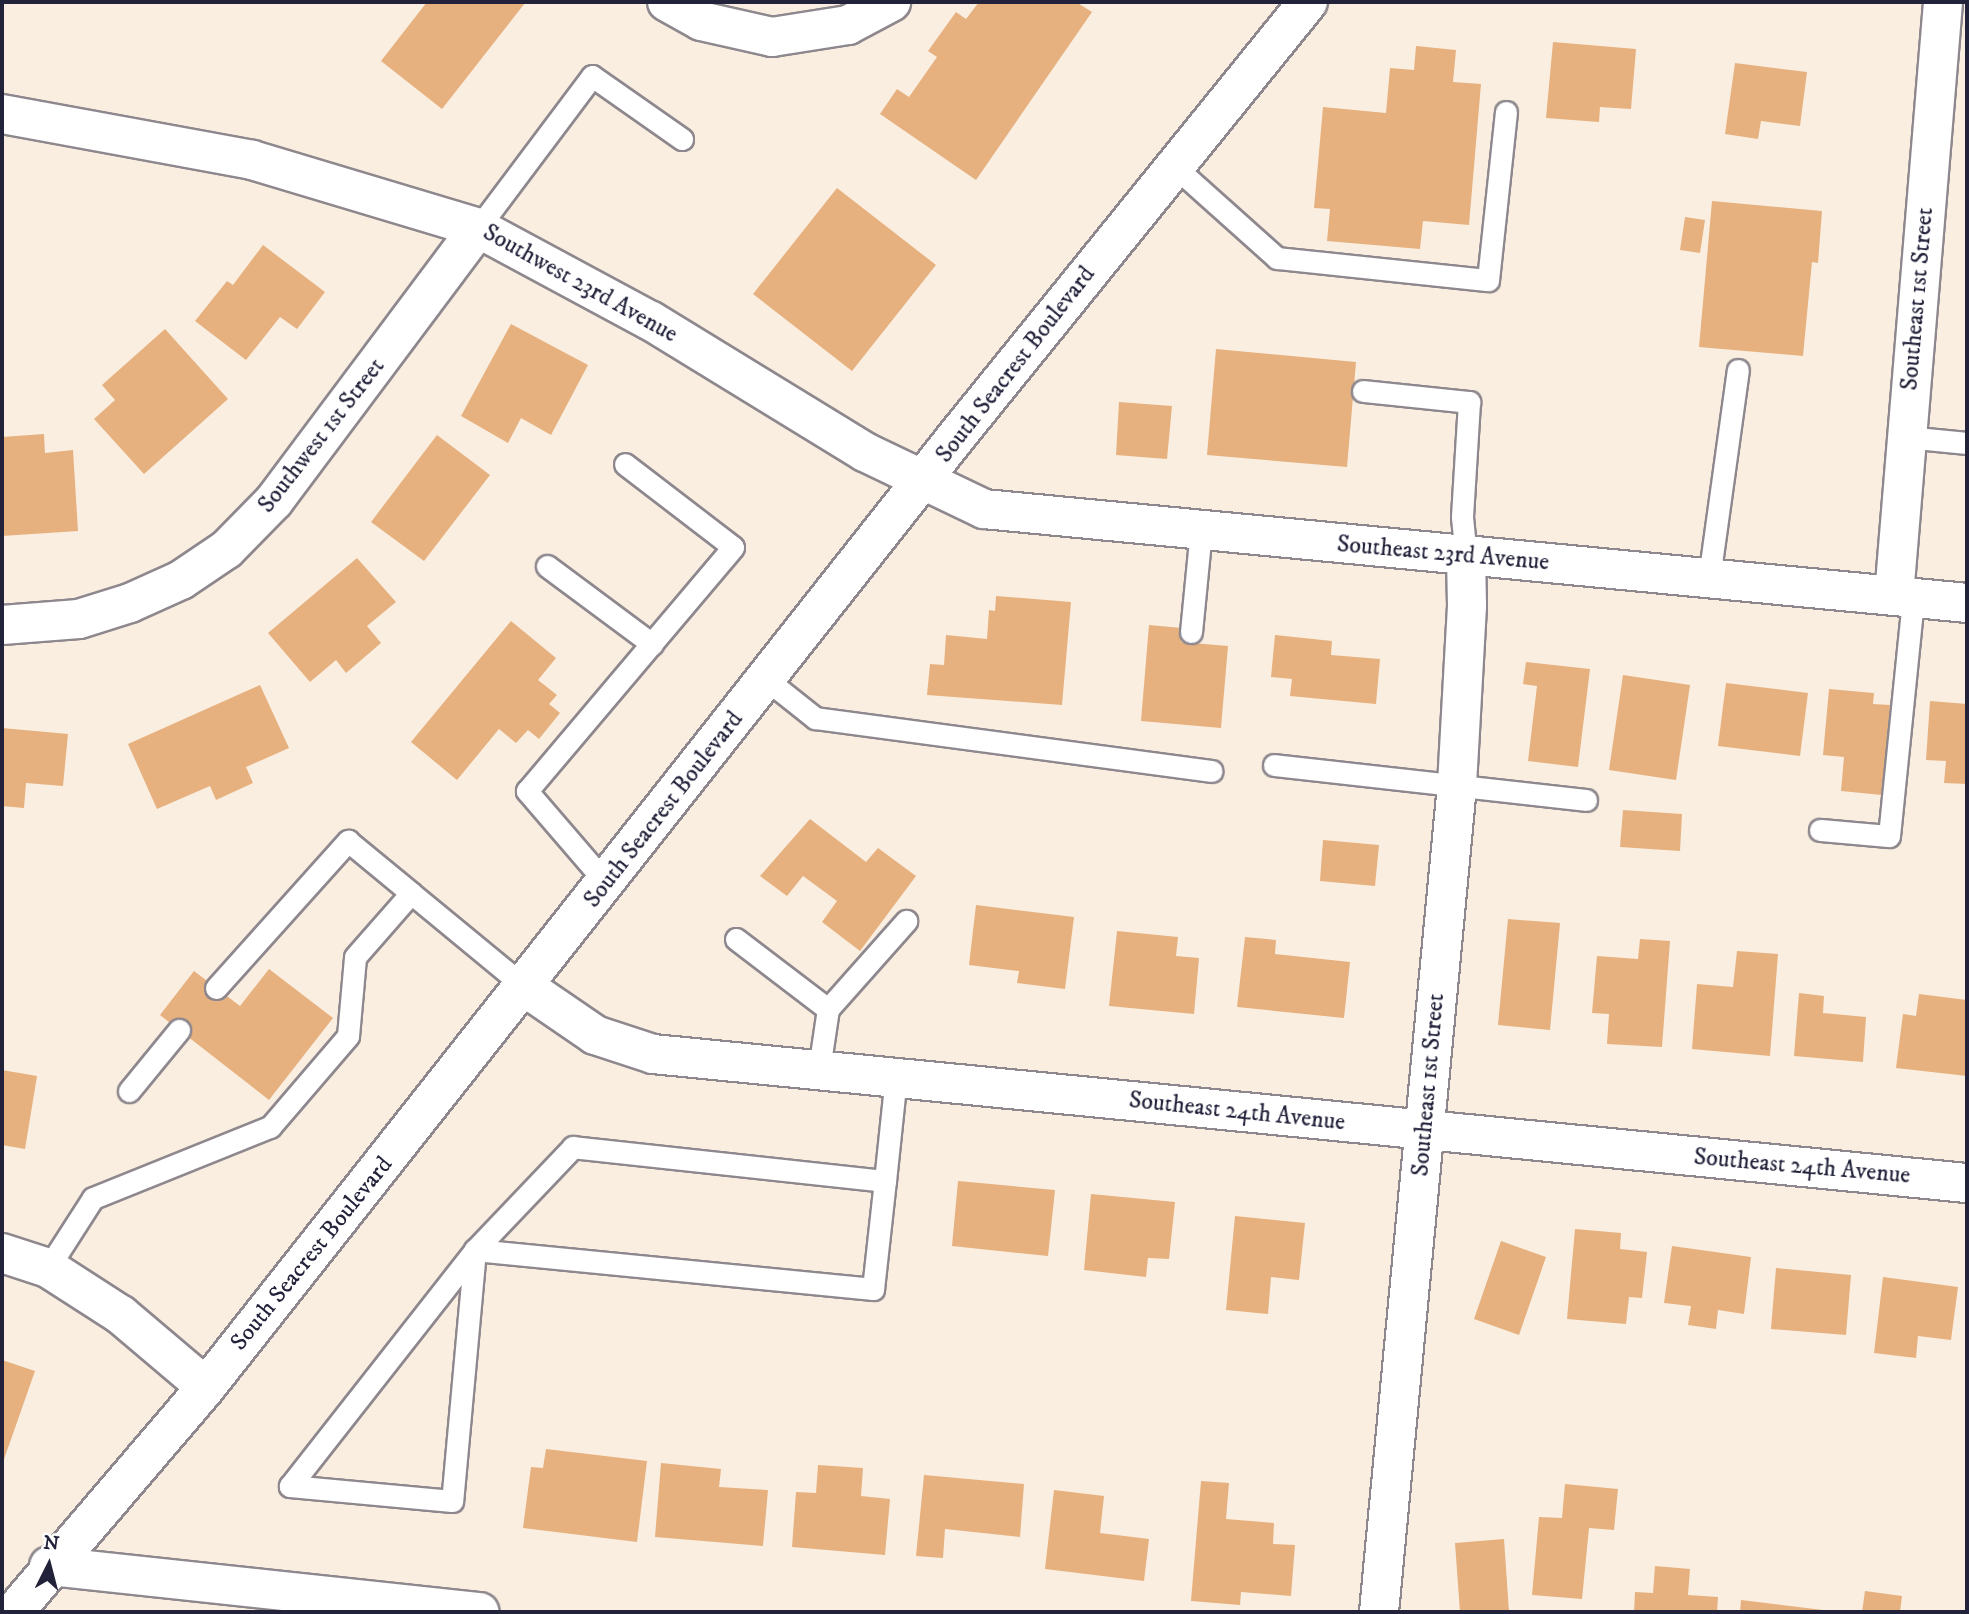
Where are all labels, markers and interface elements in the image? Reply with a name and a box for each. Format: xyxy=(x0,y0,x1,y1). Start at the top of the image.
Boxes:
street label: Southeast 1st Street xyxy=(1896,206,1940,392)
street label: Southwest 23rd Avenue xyxy=(478,219,682,349)
street label: South Seacrest Boulevard xyxy=(930,261,1102,469)
street label: Southwest 1st Street xyxy=(253,353,391,519)
street label: Southeast 23rd Avenue xyxy=(1336,530,1550,578)
street label: South Seacrest Boulevard xyxy=(578,706,750,914)
street label: Southeast 1st Street xyxy=(1407,992,1451,1178)
street label: Southeast 24th Avenue xyxy=(1127,1086,1347,1138)
street label: Southeast 24th Avenue xyxy=(1693,1143,1911,1191)
street label: South Seacrest Boulevard xyxy=(225,1151,399,1357)
north arrow xyxy=(14,1530,84,1600)
text: N xyxy=(42,1531,60,1556)

